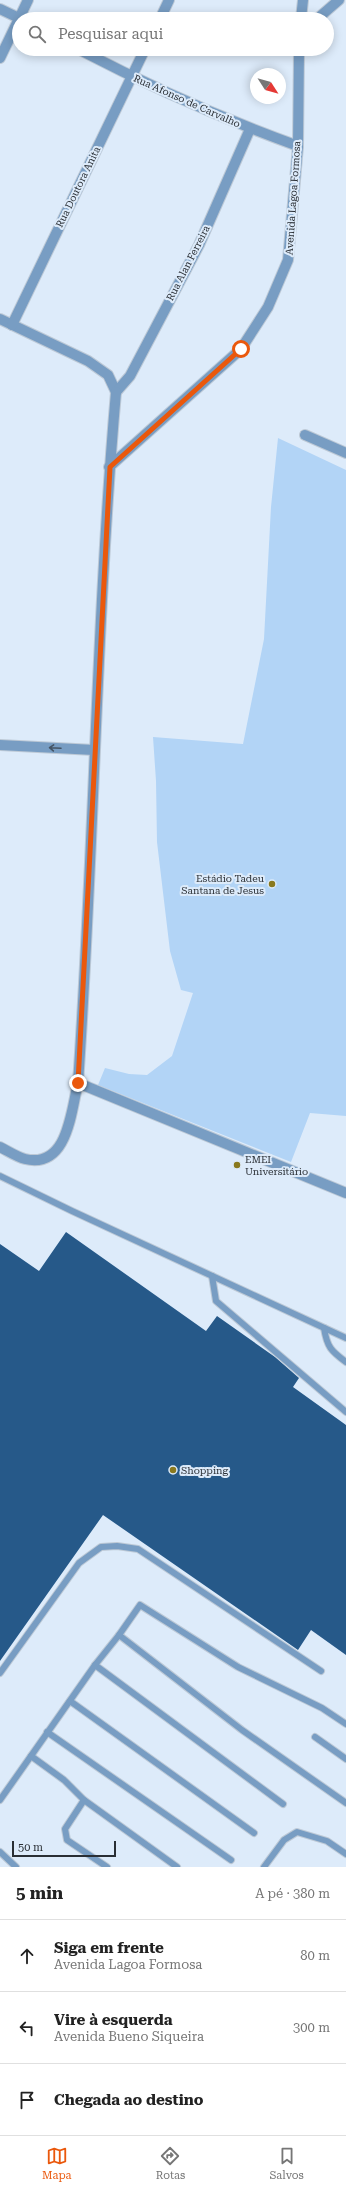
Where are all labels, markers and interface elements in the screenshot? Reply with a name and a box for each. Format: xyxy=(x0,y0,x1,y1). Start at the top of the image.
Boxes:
search box xyxy=(12,12,334,56)
icon: search xyxy=(26,23,48,45)
text: Pesquisar aqui xyxy=(58,25,163,43)
north arrow xyxy=(250,68,286,104)
street label: Rua Afonso de Carvalho xyxy=(132,72,242,130)
street label: Avenida Lagoa Formosa xyxy=(284,140,303,255)
street label: Rua Doutora Anita xyxy=(54,144,103,229)
street label: Rua Alan Ferreira xyxy=(164,223,212,302)
route start xyxy=(232,340,250,358)
one-way arrow xyxy=(49,744,62,751)
place label: Estádio Tadeu Santana de Jesus xyxy=(181,873,265,896)
marker: Estádio Tadeu Santana de Jesus xyxy=(267,879,277,889)
route end xyxy=(69,1074,87,1092)
place label: EMEI Universitário xyxy=(245,1154,308,1177)
marker: EMEI Universitário xyxy=(232,1160,242,1170)
marker: Shopping xyxy=(168,1465,178,1475)
place label: Shopping xyxy=(181,1465,229,1476)
scale bar xyxy=(12,1839,116,1858)
text: 50 m xyxy=(18,1841,43,1854)
text: 5 min xyxy=(16,1883,63,1903)
text: A pé · 380 m xyxy=(255,1886,330,1901)
text: Siga em frente xyxy=(54,1939,164,1957)
icon: ahead xyxy=(16,1945,38,1967)
text: 80 m xyxy=(300,1948,330,1963)
text: Avenida Lagoa Formosa xyxy=(54,1957,202,1972)
text: Vire à esquerda xyxy=(54,2011,173,2029)
icon: left xyxy=(16,2017,38,2039)
text: 300 m xyxy=(293,2020,330,2035)
text: Avenida Bueno Siqueira xyxy=(54,2029,204,2044)
icon: arrive xyxy=(16,2089,38,2111)
text: Chegada ao destino xyxy=(54,2091,203,2109)
tab: Mapa xyxy=(42,2145,72,2182)
tab: Rotas xyxy=(156,2145,185,2182)
tab: Salvos xyxy=(269,2145,304,2182)

